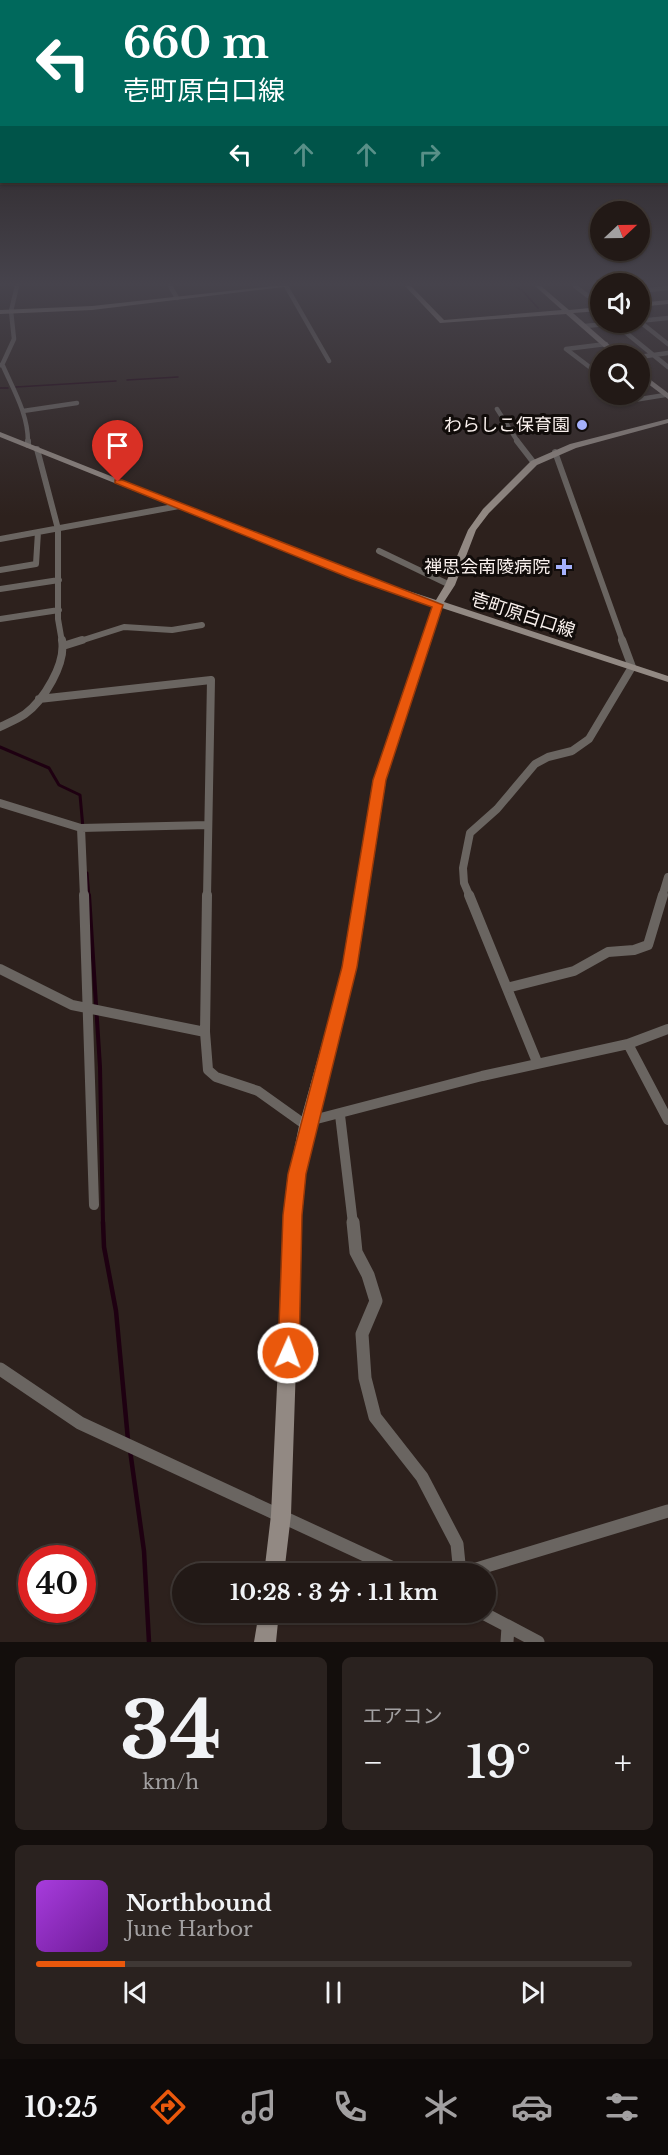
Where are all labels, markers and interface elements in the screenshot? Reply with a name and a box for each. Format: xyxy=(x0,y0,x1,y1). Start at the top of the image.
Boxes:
text: 660 m xyxy=(123,17,269,69)
icon: left xyxy=(24,24,102,102)
text: 壱町原白口線 xyxy=(123,74,285,107)
icon: left xyxy=(224,138,257,171)
icon: ahead xyxy=(287,138,320,171)
icon: ahead xyxy=(350,138,383,171)
icon: right xyxy=(413,138,446,171)
north arrow xyxy=(590,201,650,261)
map controls xyxy=(590,201,650,405)
button: sound xyxy=(590,273,650,333)
button: search xyxy=(590,345,650,405)
place label: わらしこ保育園 xyxy=(444,414,570,436)
marker: わらしこ保育園 xyxy=(575,418,589,432)
pin xyxy=(92,420,143,482)
icon: arrive xyxy=(101,429,134,462)
place label: 禅思会南陵病院 xyxy=(424,556,550,578)
marker: 禅思会南陵病院 xyxy=(555,558,573,576)
street label: 壱町原白口線 xyxy=(468,588,578,642)
position arrow xyxy=(256,1321,320,1385)
speed limit sign: 40 xyxy=(18,1545,96,1623)
text: 10:28 · 3 分 · 1.1 km xyxy=(230,1579,438,1606)
text: 34 xyxy=(120,1682,221,1779)
text: エアコン xyxy=(363,1704,443,1728)
text: 19° xyxy=(466,1734,531,1790)
text: − xyxy=(363,1742,383,1783)
text: + xyxy=(614,1742,632,1783)
text: km/h xyxy=(142,1770,199,1794)
text: Northbound xyxy=(126,1890,272,1917)
text: June Harbor xyxy=(126,1917,253,1941)
icon: previous xyxy=(119,1976,152,2009)
icon: pause xyxy=(317,1976,350,2009)
icon: next xyxy=(516,1976,549,2009)
icon: directions xyxy=(147,2086,189,2128)
icon: music xyxy=(238,2086,280,2128)
icon: phone xyxy=(329,2086,371,2128)
icon: climate xyxy=(420,2086,462,2128)
icon: car xyxy=(511,2086,553,2128)
icon: filters xyxy=(601,2086,643,2128)
text: 10:25 xyxy=(24,2091,98,2124)

